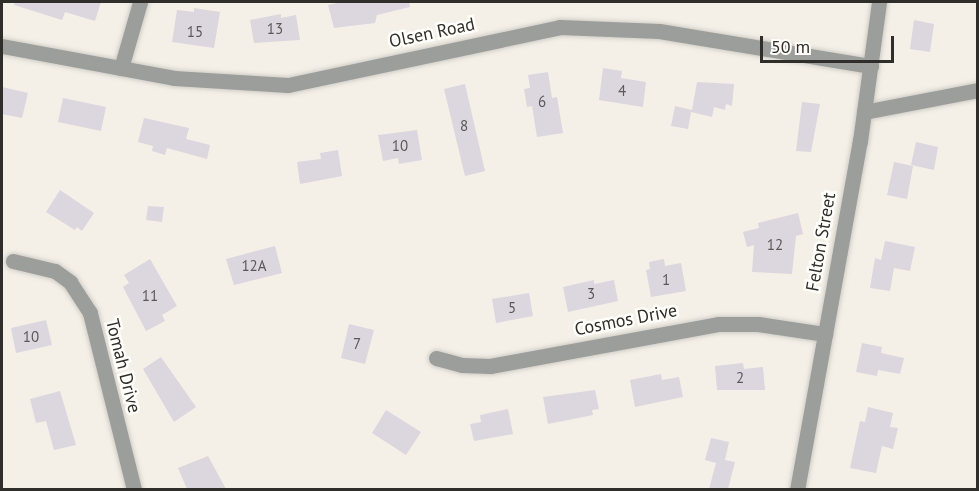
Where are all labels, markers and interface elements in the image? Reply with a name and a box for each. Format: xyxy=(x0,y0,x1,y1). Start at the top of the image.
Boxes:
street label: Olsen Road xyxy=(387,13,477,53)
house number: 13 xyxy=(267,20,283,38)
house number: 15 xyxy=(187,23,203,41)
scale bar xyxy=(763,24,896,62)
text: 50 m xyxy=(771,35,810,58)
house number: 4 xyxy=(618,82,626,100)
house number: 6 xyxy=(538,93,546,111)
house number: 8 xyxy=(460,117,468,135)
house number: 10 xyxy=(392,137,408,155)
street label: Felton Street xyxy=(802,191,840,293)
house number: 12 xyxy=(767,236,783,254)
house number: 12A xyxy=(241,257,267,275)
house number: 1 xyxy=(662,271,670,289)
house number: 3 xyxy=(587,285,595,303)
house number: 11 xyxy=(142,287,158,305)
house number: 5 xyxy=(508,299,516,317)
street label: Cosmos Drive xyxy=(573,299,679,341)
street label: Tomah Drive xyxy=(101,317,145,415)
house number: 10 xyxy=(23,328,39,346)
house number: 7 xyxy=(353,335,361,353)
house number: 2 xyxy=(736,369,744,387)

